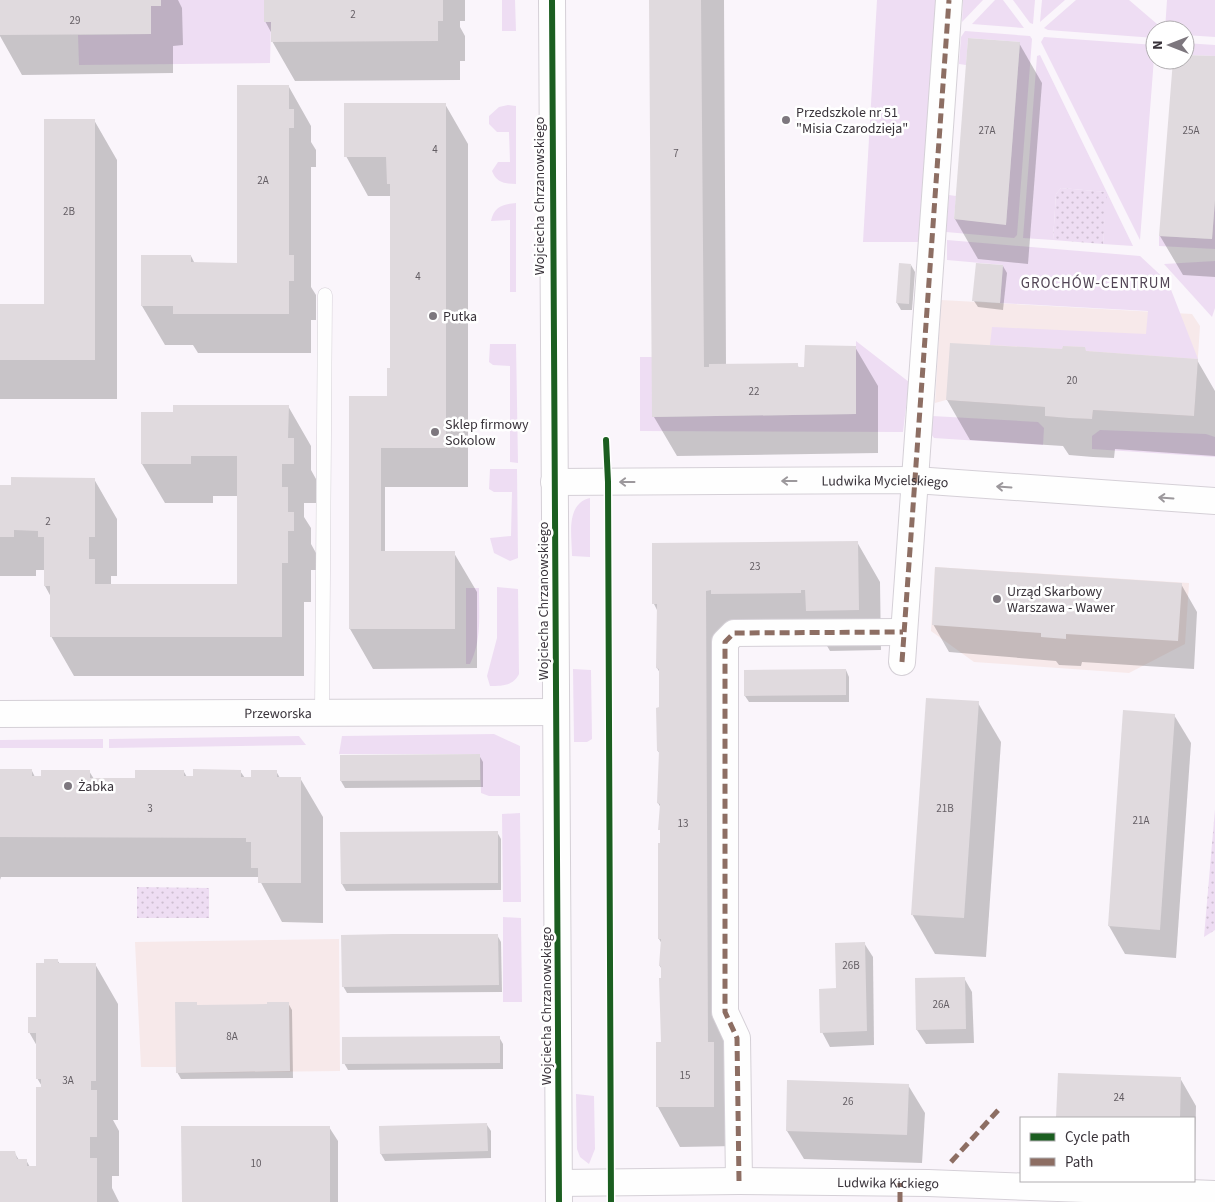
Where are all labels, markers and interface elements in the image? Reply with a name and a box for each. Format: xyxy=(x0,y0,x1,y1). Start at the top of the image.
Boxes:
house number: 2 xyxy=(350,7,356,22)
house number: 29 xyxy=(70,13,80,28)
north arrow xyxy=(1145,20,1195,70)
text: N xyxy=(1148,40,1168,50)
place label: Przedszkole nr 51 "Misia Czarodzieja" xyxy=(796,103,908,139)
marker: Przedszkole nr 51 "Misia Czarodzieja" xyxy=(780,114,792,126)
street label: Wojciecha Chrzanowskiego xyxy=(530,117,550,275)
house number: 27A xyxy=(979,123,995,138)
house number: 25A xyxy=(1183,123,1199,138)
house number: 4 xyxy=(432,142,438,157)
house number: 7 xyxy=(673,146,679,161)
house number: 2A xyxy=(257,173,269,188)
house number: 2B xyxy=(63,204,75,219)
house number: 4 xyxy=(415,269,421,284)
district label: GROCHÓW-CENTRUM xyxy=(1021,273,1171,294)
place label: Putka xyxy=(443,307,477,327)
marker: Putka xyxy=(427,310,439,322)
house number: 20 xyxy=(1067,373,1077,388)
house number: 22 xyxy=(749,384,759,399)
place label: Sklep firmowy Sokolow xyxy=(445,415,529,451)
marker: Sklep firmowy Sokolow xyxy=(429,426,441,438)
street label: Ludwika Mycielskiego xyxy=(822,471,949,493)
one-way arrow xyxy=(782,476,798,486)
one-way arrow xyxy=(619,477,636,487)
one-way arrow xyxy=(997,482,1013,491)
one-way arrow xyxy=(1159,493,1175,502)
house number: 2 xyxy=(45,514,51,529)
street label: Wojciecha Chrzanowskiego xyxy=(534,522,554,680)
house number: 23 xyxy=(750,559,760,574)
place label: Urząd Skarbowy Warszawa - Wawer xyxy=(1007,582,1115,618)
marker: Urząd Skarbowy Warszawa - Wawer xyxy=(991,593,1003,605)
street label: Przeworska xyxy=(244,704,312,724)
place label: Żabka xyxy=(78,777,114,797)
marker: Żabka xyxy=(62,780,74,792)
house number: 3 xyxy=(147,801,153,816)
house number: 21B xyxy=(936,801,954,816)
house number: 21A xyxy=(1133,813,1149,828)
house number: 13 xyxy=(678,816,688,831)
street label: Wojciecha Chrzanowskiego xyxy=(537,927,557,1085)
house number: 26B xyxy=(842,958,860,973)
house number: 26A xyxy=(933,997,949,1012)
house number: 8A xyxy=(226,1029,238,1044)
house number: 15 xyxy=(680,1068,690,1083)
house number: 3A xyxy=(62,1073,74,1088)
house number: 24 xyxy=(1114,1090,1125,1105)
house number: 26 xyxy=(843,1094,854,1109)
legend xyxy=(1020,1117,1195,1182)
text: Cycle path xyxy=(1065,1127,1130,1148)
text: Path xyxy=(1065,1152,1093,1173)
house number: 10 xyxy=(251,1156,261,1171)
street label: Ludwika Kickiego xyxy=(837,1173,939,1194)

